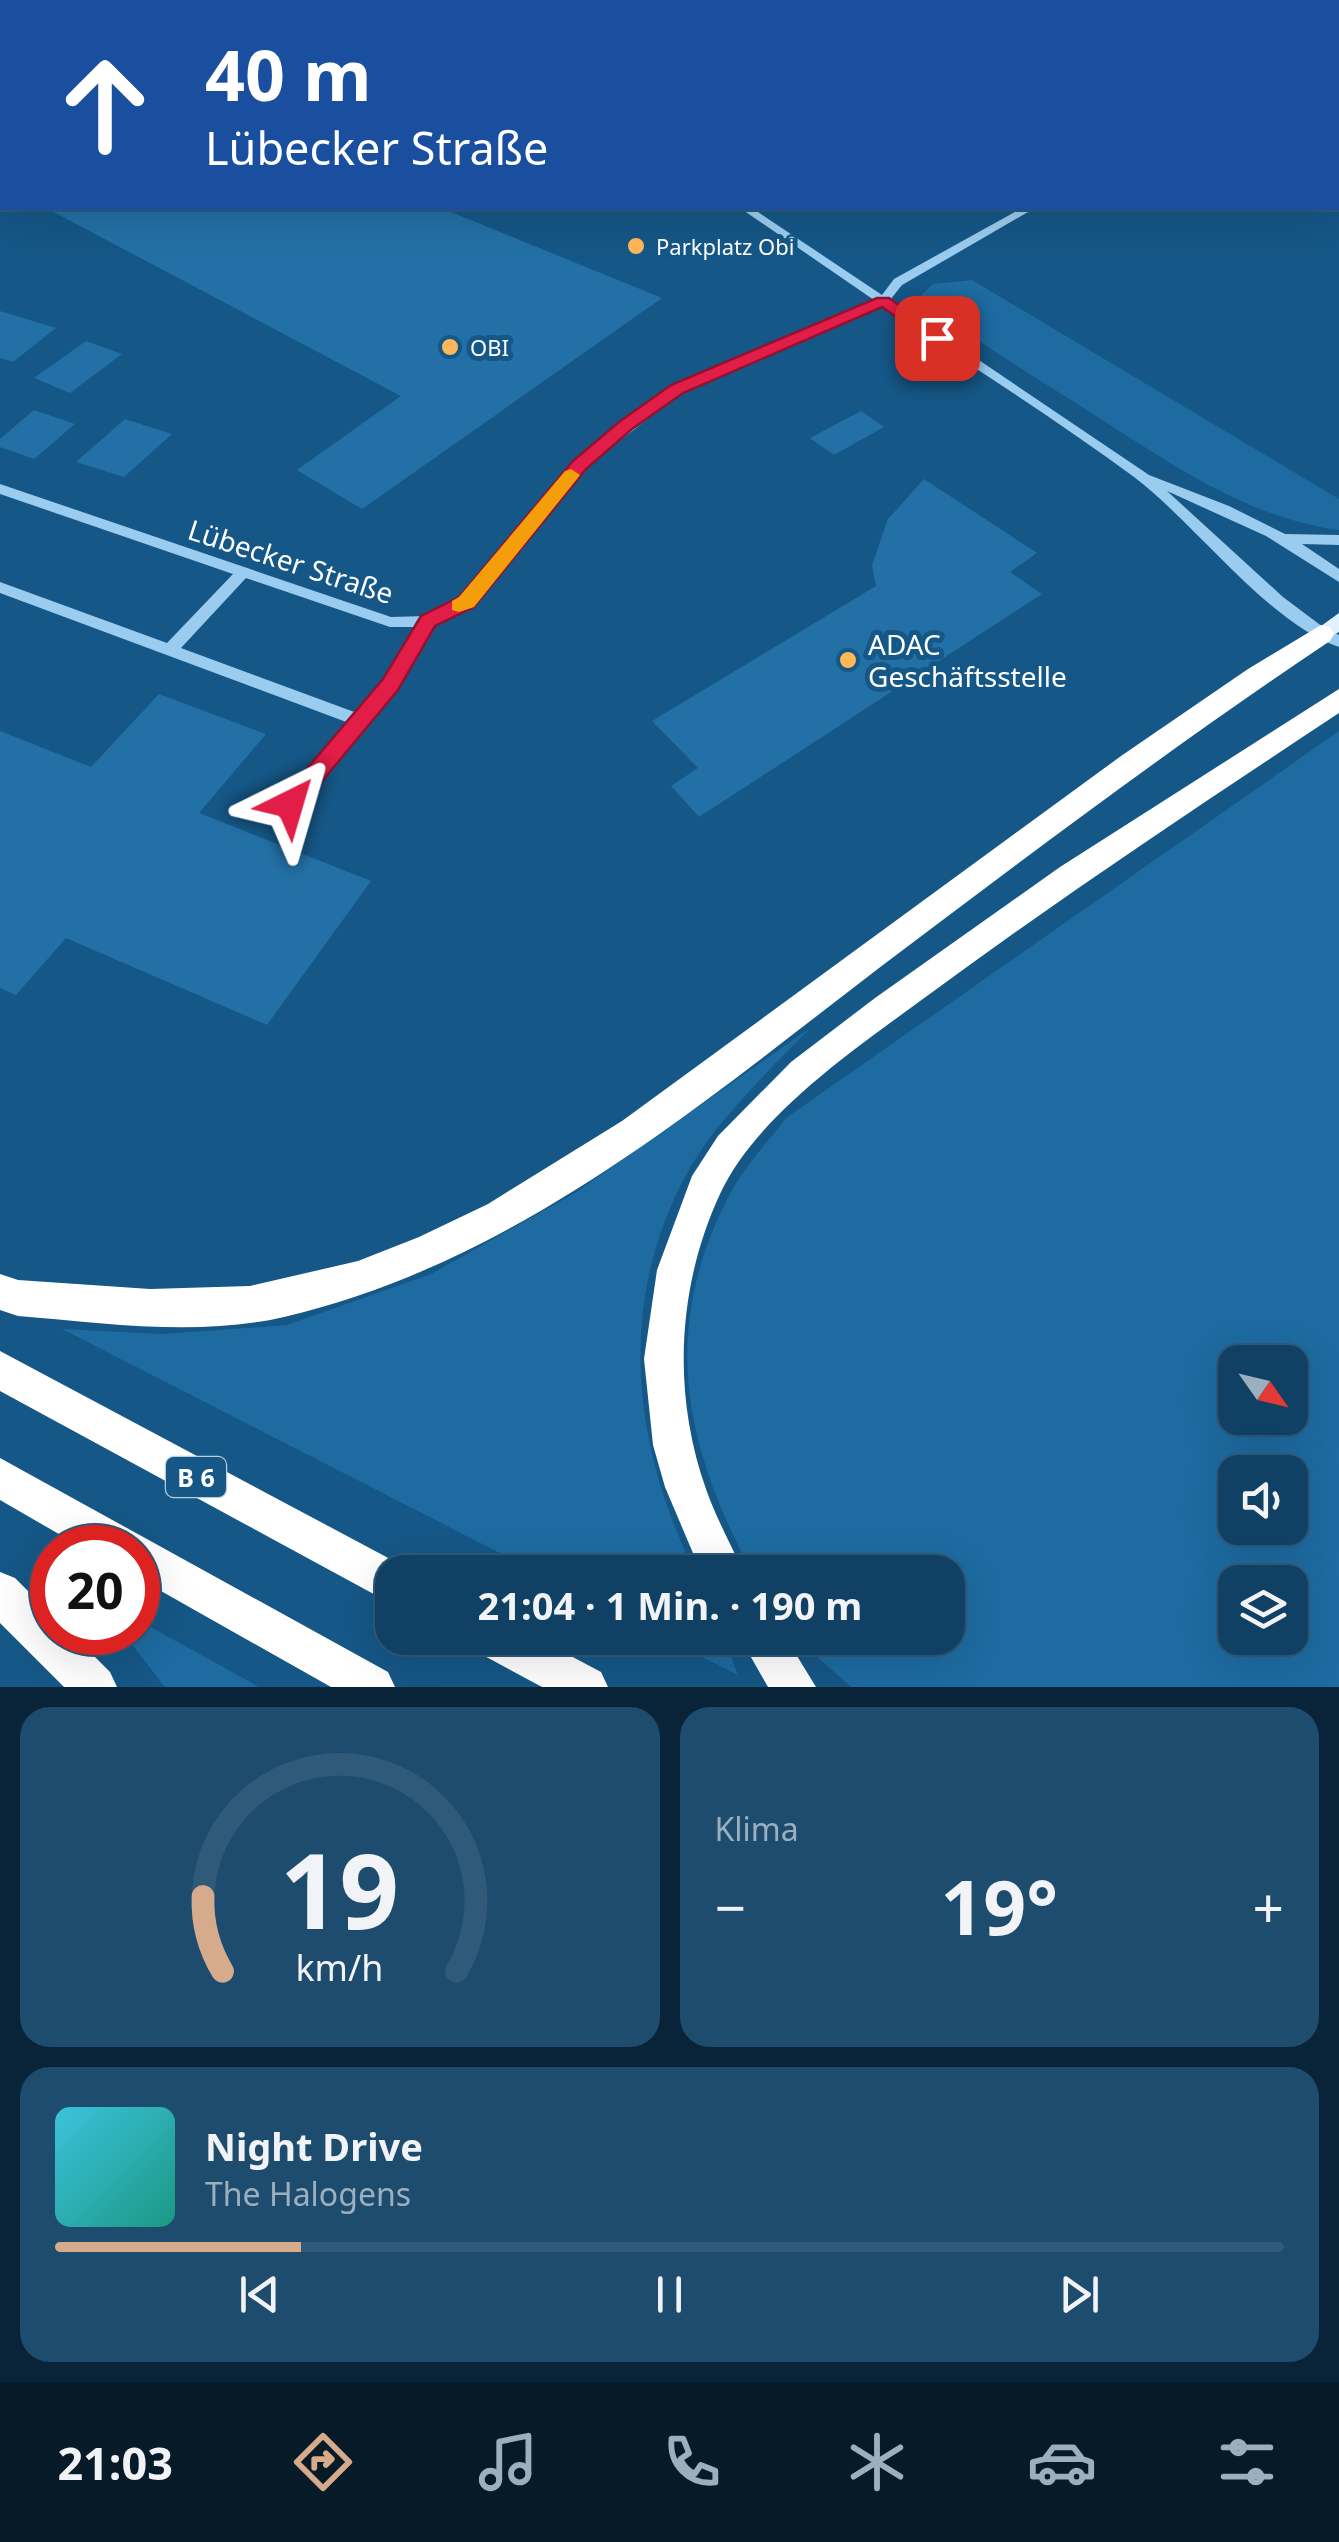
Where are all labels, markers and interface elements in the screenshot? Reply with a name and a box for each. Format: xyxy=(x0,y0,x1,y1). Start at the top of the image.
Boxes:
text: 40 m xyxy=(205,26,372,122)
icon: ahead xyxy=(40,40,170,170)
text: Lübecker Straße xyxy=(205,117,548,178)
place label: Parkplatz Obi xyxy=(656,231,794,261)
marker: Parkplatz Obi xyxy=(625,235,647,257)
pin xyxy=(895,296,980,381)
icon: arrive xyxy=(910,311,965,366)
place label: OBI xyxy=(470,332,509,362)
marker: OBI xyxy=(439,336,461,358)
street label: Lübecker Straße xyxy=(184,510,398,612)
place label: ADAC Geschäftsstelle xyxy=(868,625,1067,695)
marker: ADAC Geschäftsstelle xyxy=(837,649,859,671)
position arrow xyxy=(238,752,342,856)
north arrow xyxy=(1218,1345,1308,1435)
map controls xyxy=(1218,1345,1308,1655)
button: sound xyxy=(1218,1455,1308,1545)
road number: B 6 xyxy=(166,1457,226,1497)
speed limit sign: 20 xyxy=(30,1525,160,1655)
button: layers xyxy=(1218,1565,1308,1655)
text: 21:04 · 1 Min. · 190 m xyxy=(478,1579,862,1631)
text: Klima xyxy=(715,1807,799,1850)
text: 19 xyxy=(280,1818,399,1959)
text: 19° xyxy=(940,1855,1058,1957)
text: − xyxy=(715,1869,746,1944)
text: + xyxy=(1253,1869,1284,1944)
text: km/h xyxy=(296,1943,384,1991)
text: Night Drive xyxy=(205,2120,423,2172)
text: The Halogens xyxy=(205,2172,411,2215)
icon: previous xyxy=(232,2267,287,2322)
icon: pause xyxy=(642,2267,697,2322)
icon: next xyxy=(1052,2267,1107,2322)
icon: directions xyxy=(288,2427,358,2497)
icon: music xyxy=(473,2427,543,2497)
icon: phone xyxy=(657,2427,727,2497)
icon: climate xyxy=(842,2427,912,2497)
icon: car xyxy=(1027,2427,1097,2497)
icon: filters xyxy=(1212,2427,1282,2497)
text: 21:03 xyxy=(57,2432,173,2493)

